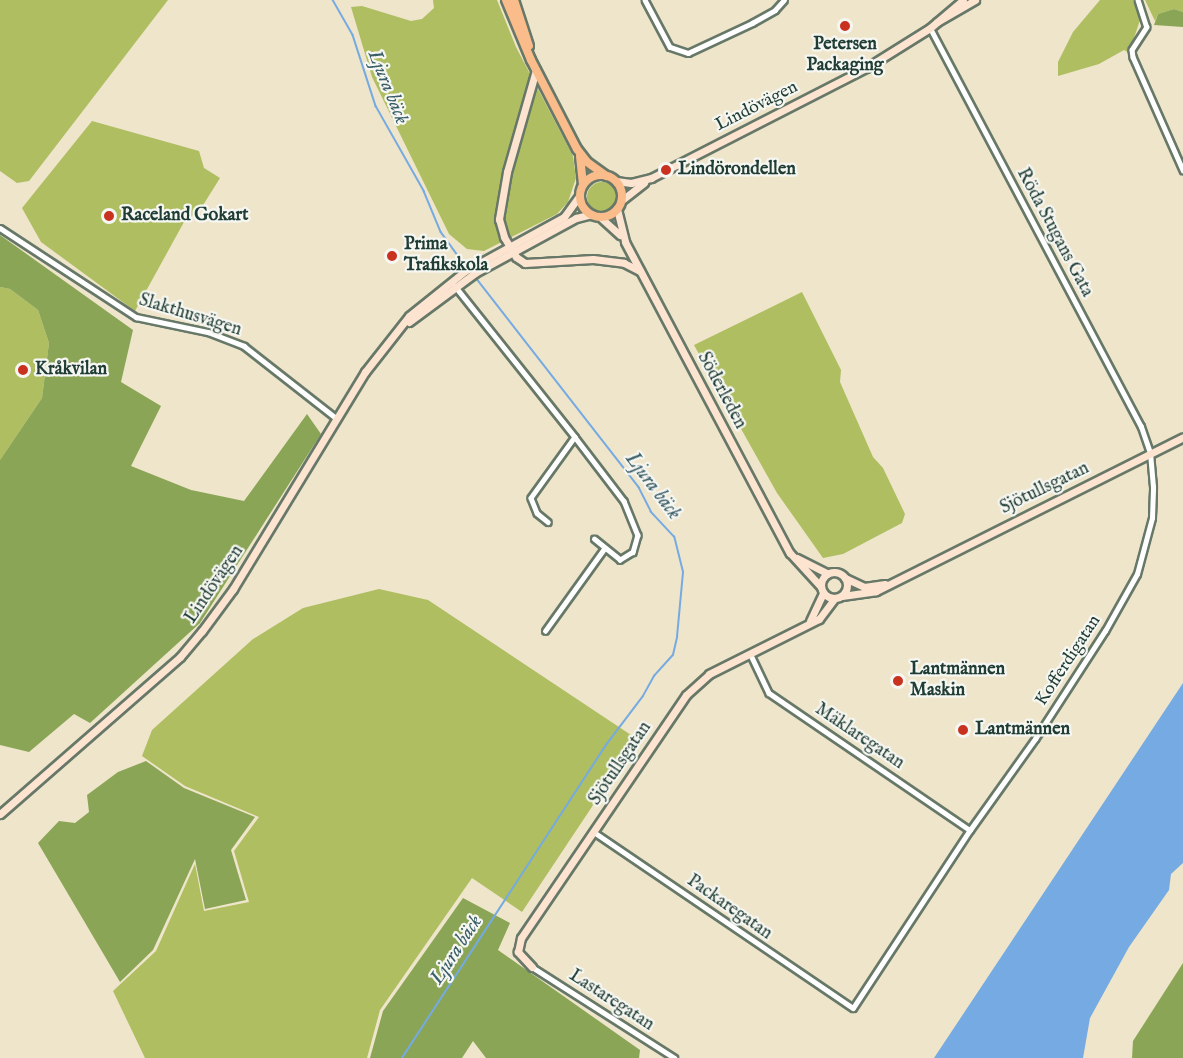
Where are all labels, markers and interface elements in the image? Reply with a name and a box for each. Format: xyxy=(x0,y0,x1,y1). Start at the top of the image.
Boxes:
marker: Petersen Packaging xyxy=(838,19,852,33)
place label: Petersen Packaging xyxy=(806,35,884,78)
water label: Ljura bäck xyxy=(362,46,414,128)
street label: Lindövägen xyxy=(712,77,802,137)
place label: Lindörondellen xyxy=(678,159,796,181)
marker: Lindörondellen xyxy=(659,163,673,177)
street label: Röda Stugans Gata xyxy=(1011,165,1097,301)
place label: Raceland Gokart xyxy=(121,205,248,227)
marker: Raceland Gokart xyxy=(102,209,116,223)
place label: Prima Trafikskola xyxy=(404,235,488,278)
marker: Prima Trafikskola xyxy=(385,249,399,263)
street label: Slakthusvägen xyxy=(136,290,244,342)
street label: Söderleden xyxy=(692,349,750,433)
place label: Kråkvilan xyxy=(35,359,107,381)
marker: Kråkvilan xyxy=(16,363,30,377)
water label: Ljura bäck xyxy=(620,448,686,524)
street label: Sjötullsgatan xyxy=(997,458,1093,520)
street label: Lindövägen xyxy=(181,542,249,628)
street label: Kofferdigatan xyxy=(1032,612,1106,710)
place label: Lantmännen Maskin xyxy=(910,660,1005,702)
marker: Lantmännen Maskin xyxy=(891,674,905,688)
street label: Mäklaregatan xyxy=(810,699,908,775)
street label: Sjötullsgatan xyxy=(585,718,657,810)
place label: Lantmännen xyxy=(975,719,1070,741)
marker: Lantmännen xyxy=(956,723,970,737)
street label: Packaregatan xyxy=(682,871,776,945)
water label: Ljura bäck xyxy=(425,911,487,989)
street label: Lastaregatan xyxy=(565,966,657,1036)

